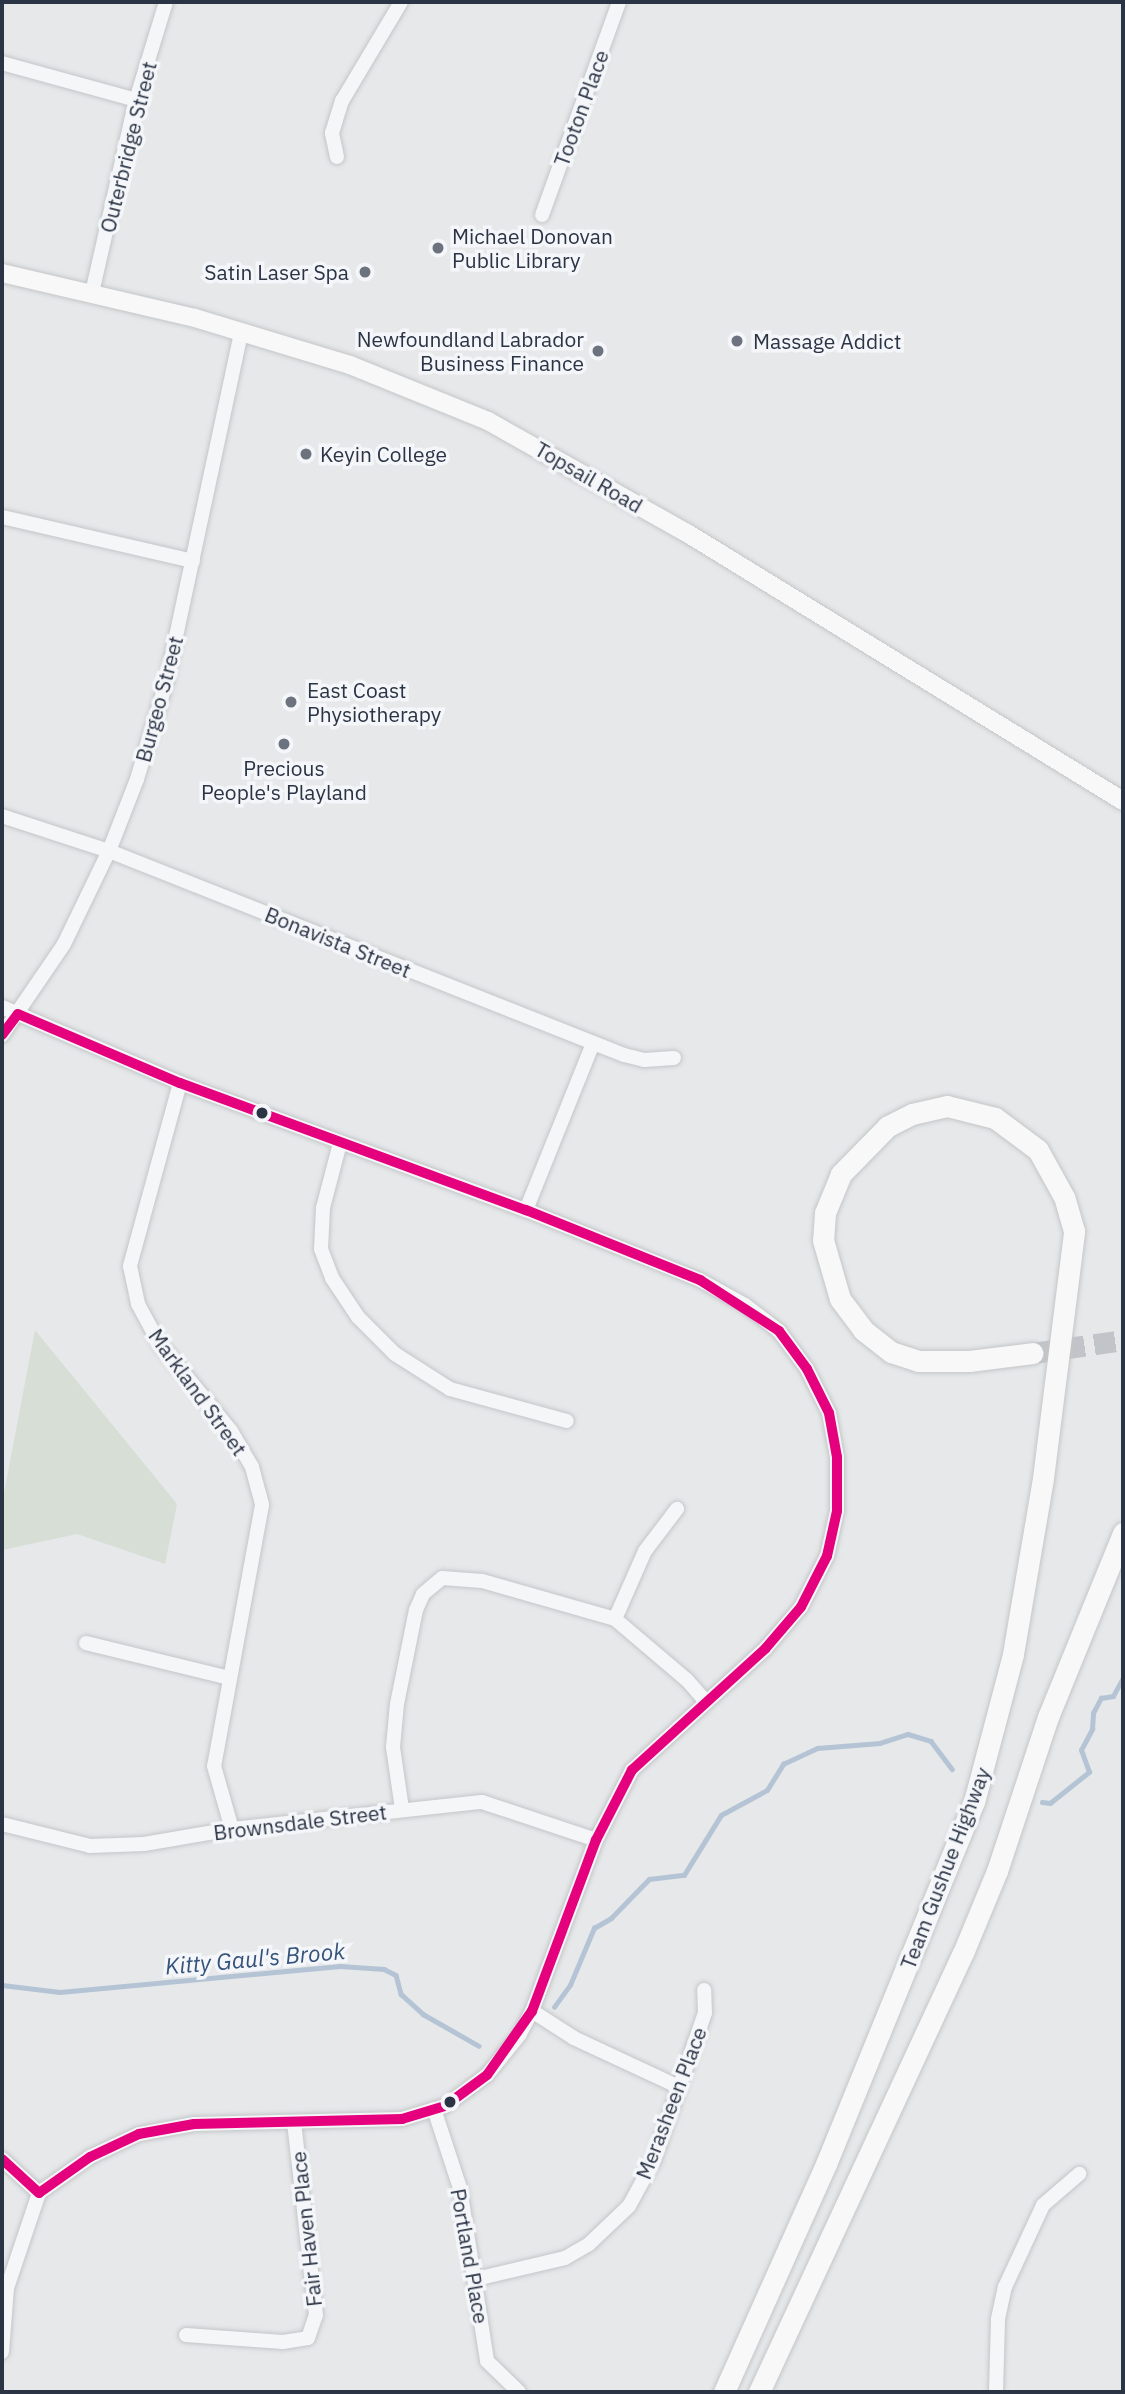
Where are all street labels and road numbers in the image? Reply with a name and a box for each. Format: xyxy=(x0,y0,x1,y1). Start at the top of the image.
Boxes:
street label: Tooton Place xyxy=(548,47,614,169)
street label: Outerbridge Street xyxy=(95,59,161,235)
street label: Topsail Road xyxy=(531,436,647,518)
street label: Burgeo Street xyxy=(130,633,188,765)
street label: Bonavista Street xyxy=(261,901,415,983)
street label: Markland Street xyxy=(144,1324,252,1460)
street label: Team Gushue Highway xyxy=(895,1763,995,1973)
street label: Brownsdale Street xyxy=(212,1799,388,1845)
street label: Merasheen Place xyxy=(630,2023,712,2183)
street label: Fair Haven Place xyxy=(285,2150,327,2308)
street label: Portland Place xyxy=(446,2186,494,2326)

